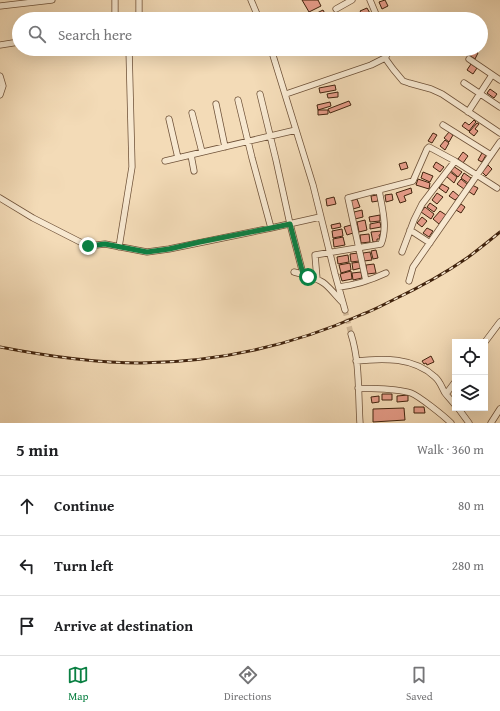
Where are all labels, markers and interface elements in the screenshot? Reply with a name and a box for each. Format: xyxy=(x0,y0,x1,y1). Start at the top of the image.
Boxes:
search box xyxy=(12,12,488,56)
icon: search xyxy=(26,23,48,45)
text: Search here xyxy=(58,24,132,45)
route end xyxy=(79,237,97,255)
route start xyxy=(299,268,317,286)
map controls xyxy=(452,339,488,411)
button: locate xyxy=(452,339,488,375)
button: layers xyxy=(452,375,488,411)
text: 5 min xyxy=(16,437,58,462)
text: Walk · 360 m xyxy=(417,440,484,459)
icon: ahead xyxy=(16,495,38,517)
text: Continue xyxy=(54,495,115,516)
text: 80 m xyxy=(458,496,484,515)
icon: left xyxy=(16,555,38,577)
text: Turn left xyxy=(54,555,113,576)
text: 280 m xyxy=(452,556,484,575)
icon: arrive xyxy=(16,615,38,637)
text: Arrive at destination xyxy=(54,615,193,636)
tab: Map xyxy=(67,664,89,704)
tab: Directions xyxy=(224,664,271,704)
tab: Saved xyxy=(406,664,433,704)

